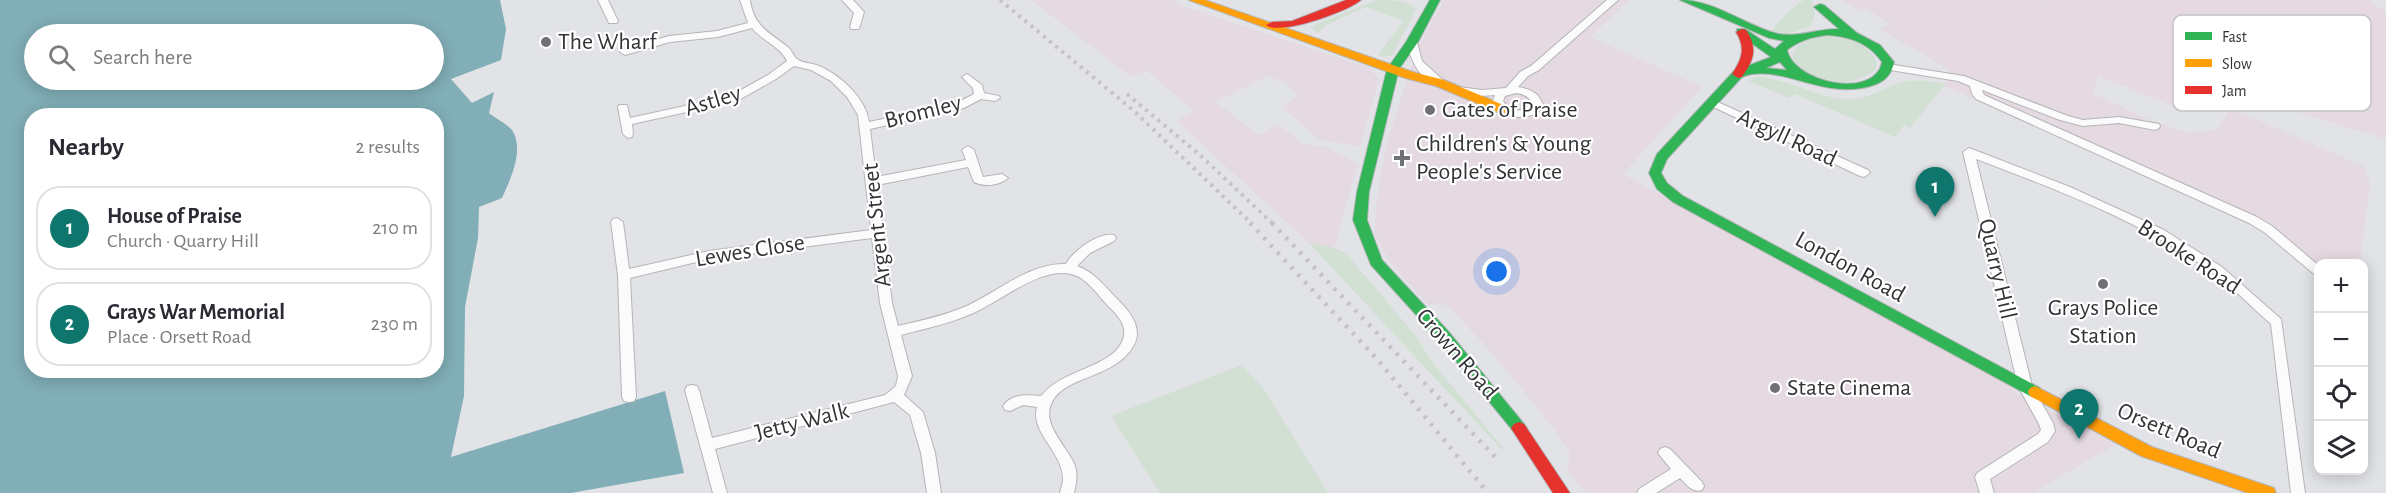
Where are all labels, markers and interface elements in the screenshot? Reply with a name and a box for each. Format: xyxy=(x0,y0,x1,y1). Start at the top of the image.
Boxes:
legend xyxy=(2173,15,2371,111)
search box xyxy=(24,24,444,90)
text: Fast xyxy=(2222,29,2247,45)
place label: The Wharf xyxy=(558,30,658,54)
marker: The Wharf xyxy=(539,35,553,49)
icon: search xyxy=(45,41,78,74)
text: Search here xyxy=(93,46,192,68)
text: Slow xyxy=(2222,56,2252,72)
street label: Astley xyxy=(682,81,744,121)
text: Jam xyxy=(2222,83,2247,99)
street label: Bromley xyxy=(882,91,964,133)
place label: Gates of Praise xyxy=(1442,98,1578,122)
marker: Gates of Praise xyxy=(1423,103,1437,117)
street label: Argyll Road xyxy=(1733,105,1841,171)
place label: Children's & Young People's Service xyxy=(1416,132,1592,184)
text: Nearby xyxy=(48,134,124,160)
text: 2 results xyxy=(356,137,420,157)
marker: Children's & Young People's Service xyxy=(1393,149,1411,167)
street label: Argent Street xyxy=(859,161,895,288)
pin: 1 xyxy=(1916,168,1954,217)
text: House of Praise xyxy=(107,205,242,227)
street label: Brooke Road xyxy=(2133,215,2245,299)
street label: Quarry Hill xyxy=(1974,216,2020,322)
text: 1 xyxy=(66,218,73,238)
text: 210 m xyxy=(372,218,418,238)
street label: London Road xyxy=(1791,227,1909,307)
street label: Lewes Close xyxy=(694,230,806,272)
text: Church · Quarry Hill xyxy=(107,231,259,251)
your location xyxy=(1482,257,1511,286)
map controls xyxy=(2314,259,2368,475)
button: + xyxy=(2314,259,2368,313)
marker: Grays Police Station xyxy=(2096,277,2110,291)
place label: Grays Police Station xyxy=(2048,296,2158,348)
text: Grays War Memorial xyxy=(107,301,285,323)
street label: Crown Road xyxy=(1411,304,1503,404)
button: − xyxy=(2314,313,2368,367)
text: 2 xyxy=(65,314,74,334)
text: 230 m xyxy=(371,314,418,334)
text: Place · Orsett Road xyxy=(107,327,251,347)
button: locate xyxy=(2314,367,2368,421)
place label: State Cinema xyxy=(1787,376,1911,400)
marker: State Cinema xyxy=(1768,381,1782,395)
pin: 2 xyxy=(2060,390,2098,439)
street label: Orsett Road xyxy=(2114,398,2224,464)
street label: Jetty Walk xyxy=(753,399,851,445)
button: layers xyxy=(2314,421,2368,475)

